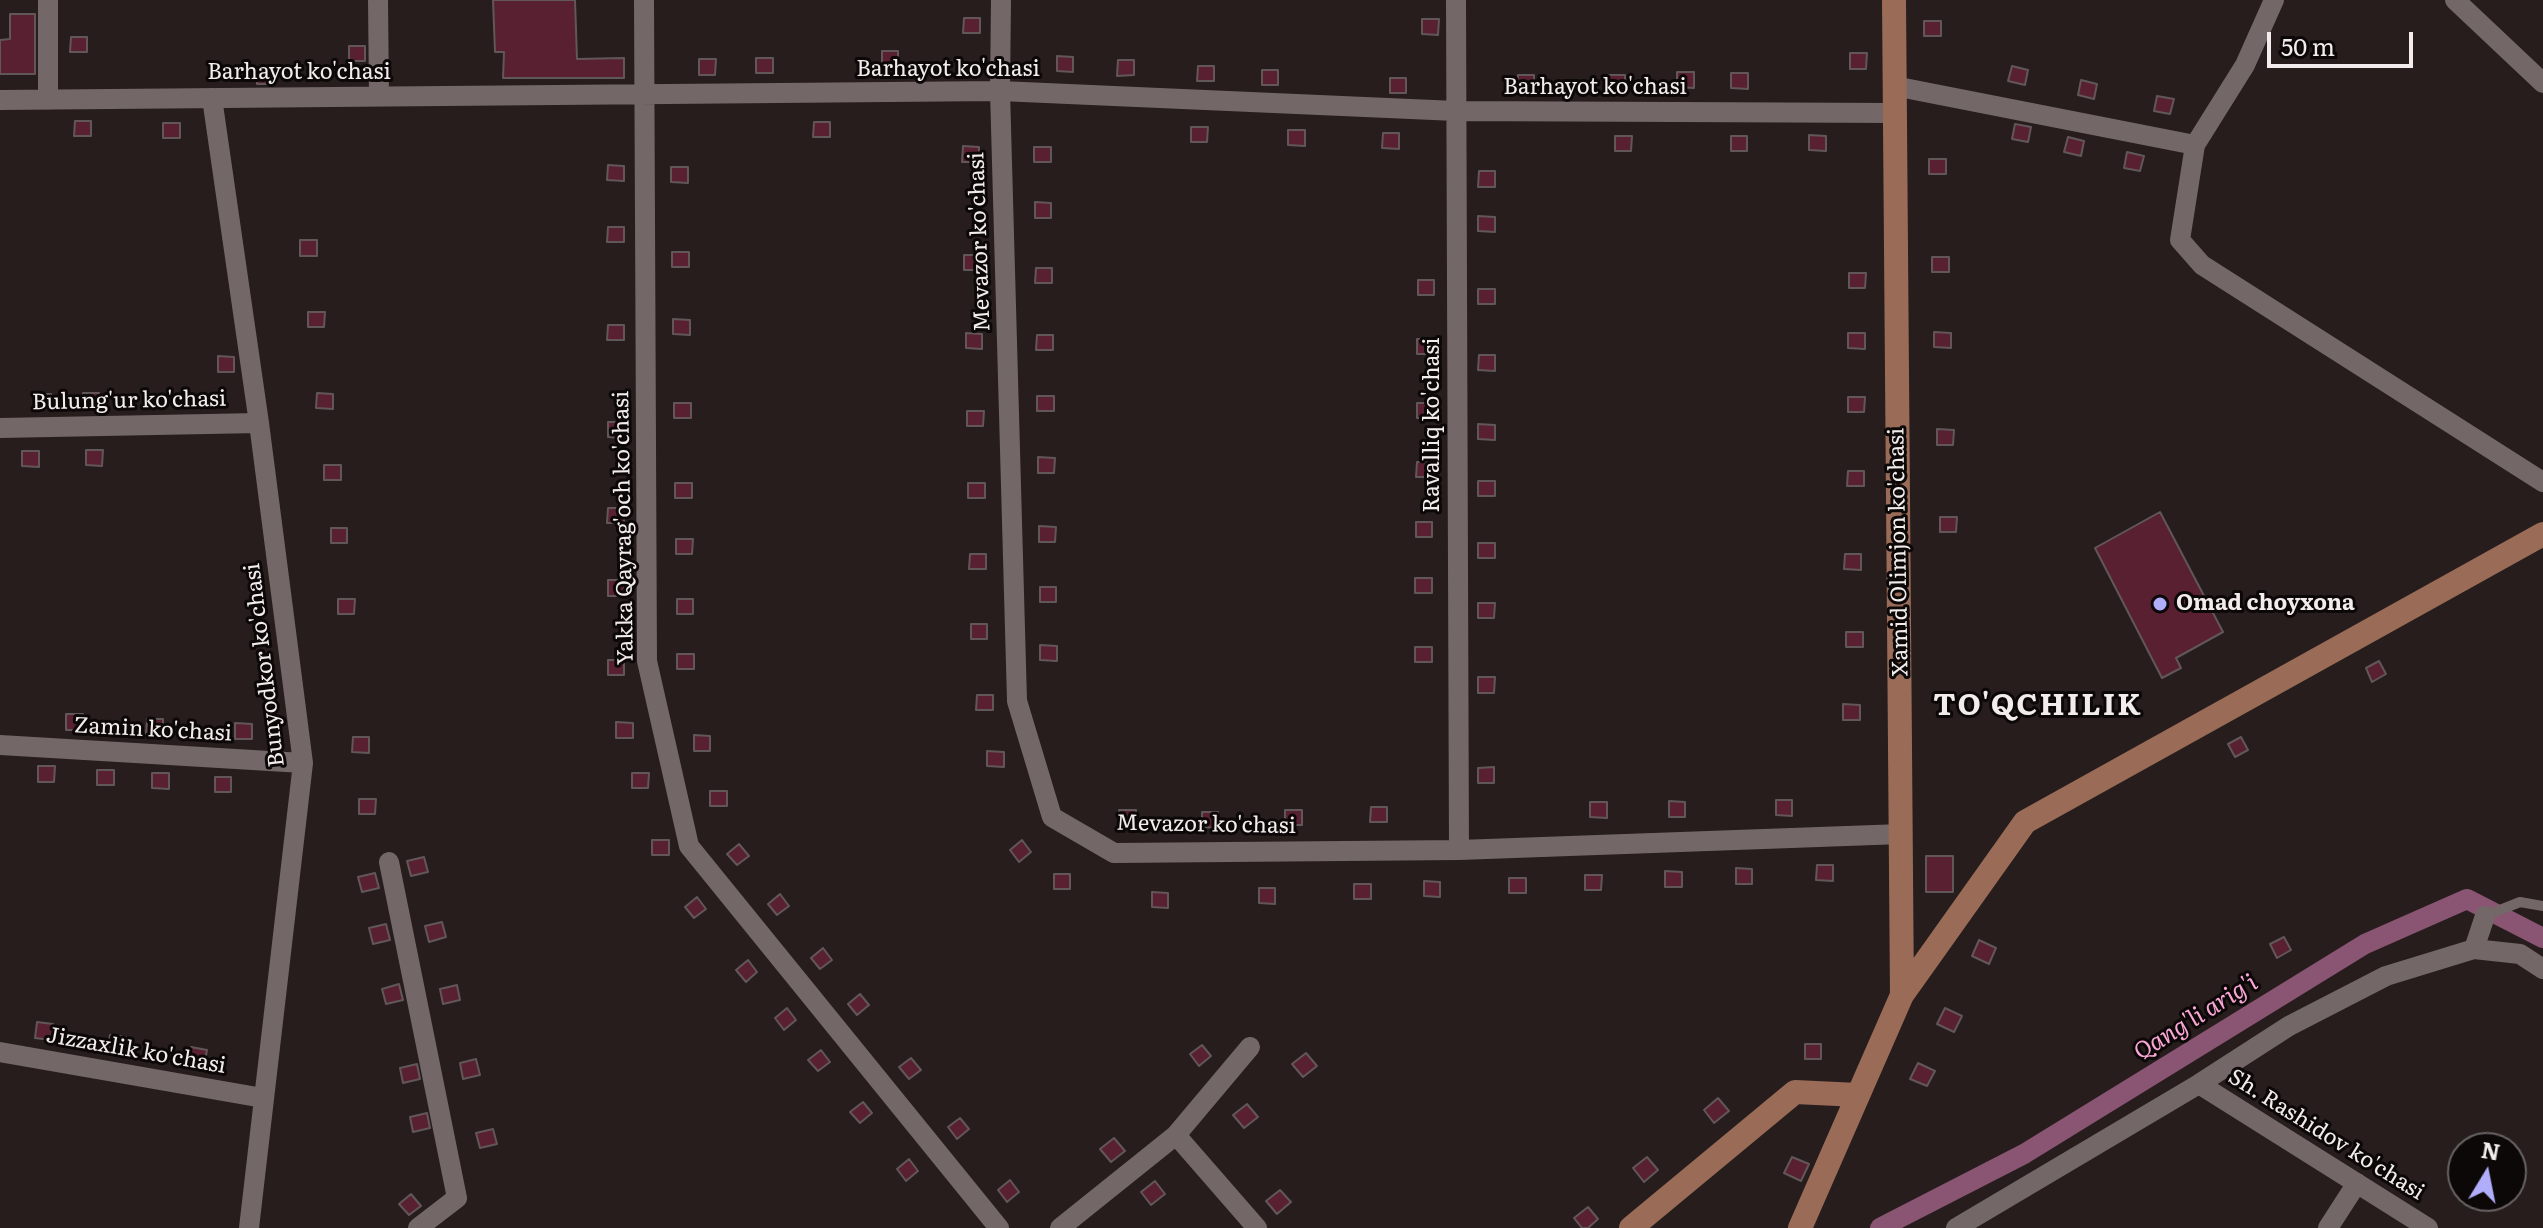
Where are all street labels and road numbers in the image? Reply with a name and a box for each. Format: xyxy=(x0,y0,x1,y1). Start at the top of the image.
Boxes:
street label: Barhayot ko'chasi xyxy=(856,57,1040,83)
street label: Barhayot ko'chasi xyxy=(207,60,391,86)
street label: Barhayot ko'chasi xyxy=(1503,75,1687,101)
street label: Mevazor ko'chasi xyxy=(964,152,996,332)
street label: Ravalliq ko'chasi xyxy=(1420,337,1446,513)
street label: Bulung'ur ko'chasi xyxy=(32,386,226,416)
street label: Yakka Qayrag'och ko'chasi xyxy=(608,391,640,665)
street label: Xamid Olimjon ko'chasi xyxy=(1884,427,1914,677)
street label: Bunyodkor ko'chasi xyxy=(239,562,291,768)
street label: Zamin ko'chasi xyxy=(73,713,233,747)
street label: Mevazor ko'chasi xyxy=(1116,810,1296,840)
street label: Jizzaxlik ko'chasi xyxy=(44,1022,228,1080)
street label: Sh. Rashidov ko'chasi xyxy=(2223,1064,2429,1206)

